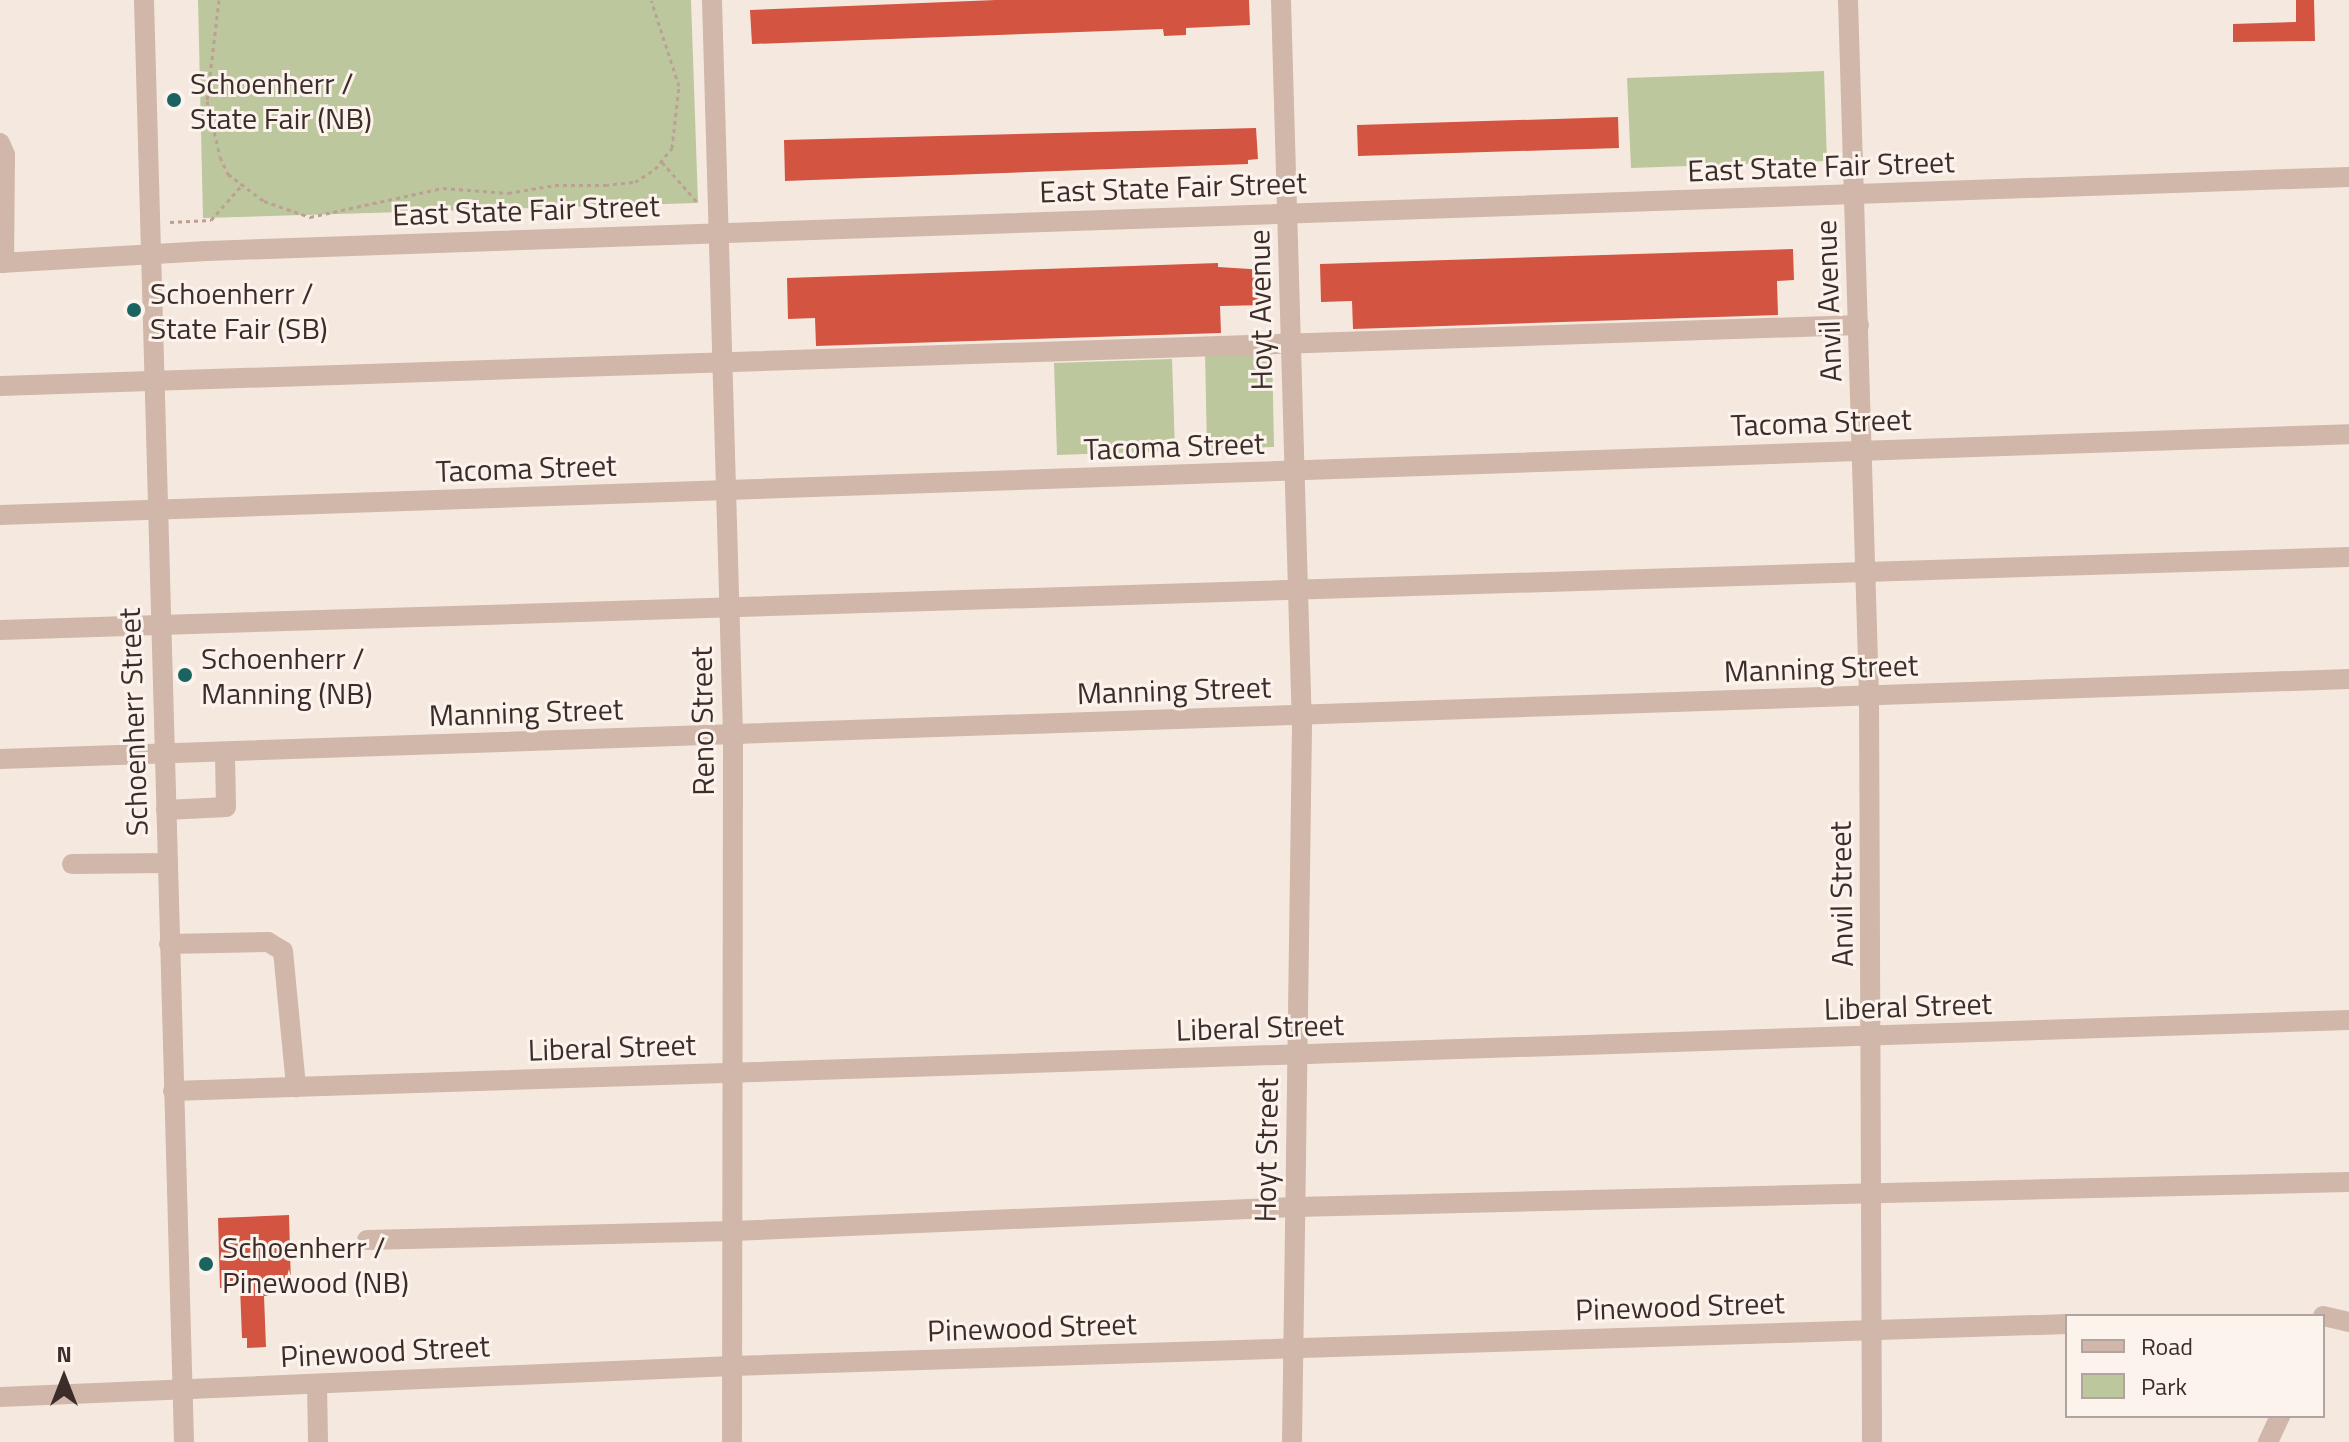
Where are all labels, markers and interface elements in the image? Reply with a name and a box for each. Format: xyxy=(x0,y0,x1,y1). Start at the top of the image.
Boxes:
place label: Schoenherr / State Fair (NB) xyxy=(190,65,372,136)
marker: Schoenherr / State Fair (NB) xyxy=(165,91,183,109)
street label: East State Fair Street xyxy=(1687,143,1955,189)
street label: East State Fair Street xyxy=(1039,164,1307,210)
street label: East State Fair Street xyxy=(392,187,660,233)
street label: Anvil Avenue xyxy=(1807,219,1849,383)
street label: Hoyt Avenue xyxy=(1241,229,1279,391)
place label: Schoenherr / State Fair (SB) xyxy=(150,275,328,346)
marker: Schoenherr / State Fair (SB) xyxy=(125,301,143,319)
street label: Tacoma Street xyxy=(1730,401,1912,443)
street label: Tacoma Street xyxy=(1083,425,1265,467)
street label: Tacoma Street xyxy=(435,447,617,489)
street label: Schoenherr Street xyxy=(111,607,155,837)
place label: Schoenherr / Manning (NB) xyxy=(201,640,373,710)
street label: Reno Street xyxy=(683,646,721,796)
street label: Manning Street xyxy=(1723,647,1919,689)
marker: Schoenherr / Manning (NB) xyxy=(176,666,194,684)
street label: Manning Street xyxy=(1076,669,1272,711)
street label: Manning Street xyxy=(428,691,624,733)
street label: Anvil Street xyxy=(1822,821,1860,967)
street label: Liberal Street xyxy=(1823,985,1993,1027)
street label: Liberal Street xyxy=(1175,1006,1345,1048)
street label: Liberal Street xyxy=(527,1026,697,1068)
street label: Hoyt Street xyxy=(1247,1077,1285,1223)
place label: Schoenherr / Pinewood (NB) xyxy=(222,1229,409,1300)
marker: Schoenherr / Pinewood (NB) xyxy=(197,1255,215,1273)
street label: Pinewood Street xyxy=(1575,1284,1785,1328)
street label: Pinewood Street xyxy=(927,1305,1137,1349)
legend xyxy=(2065,1314,2325,1418)
street label: Pinewood Street xyxy=(279,1328,491,1374)
text: Road xyxy=(2141,1328,2193,1364)
text: N xyxy=(56,1337,72,1371)
north arrow xyxy=(24,1338,104,1418)
text: Park xyxy=(2141,1368,2187,1404)

